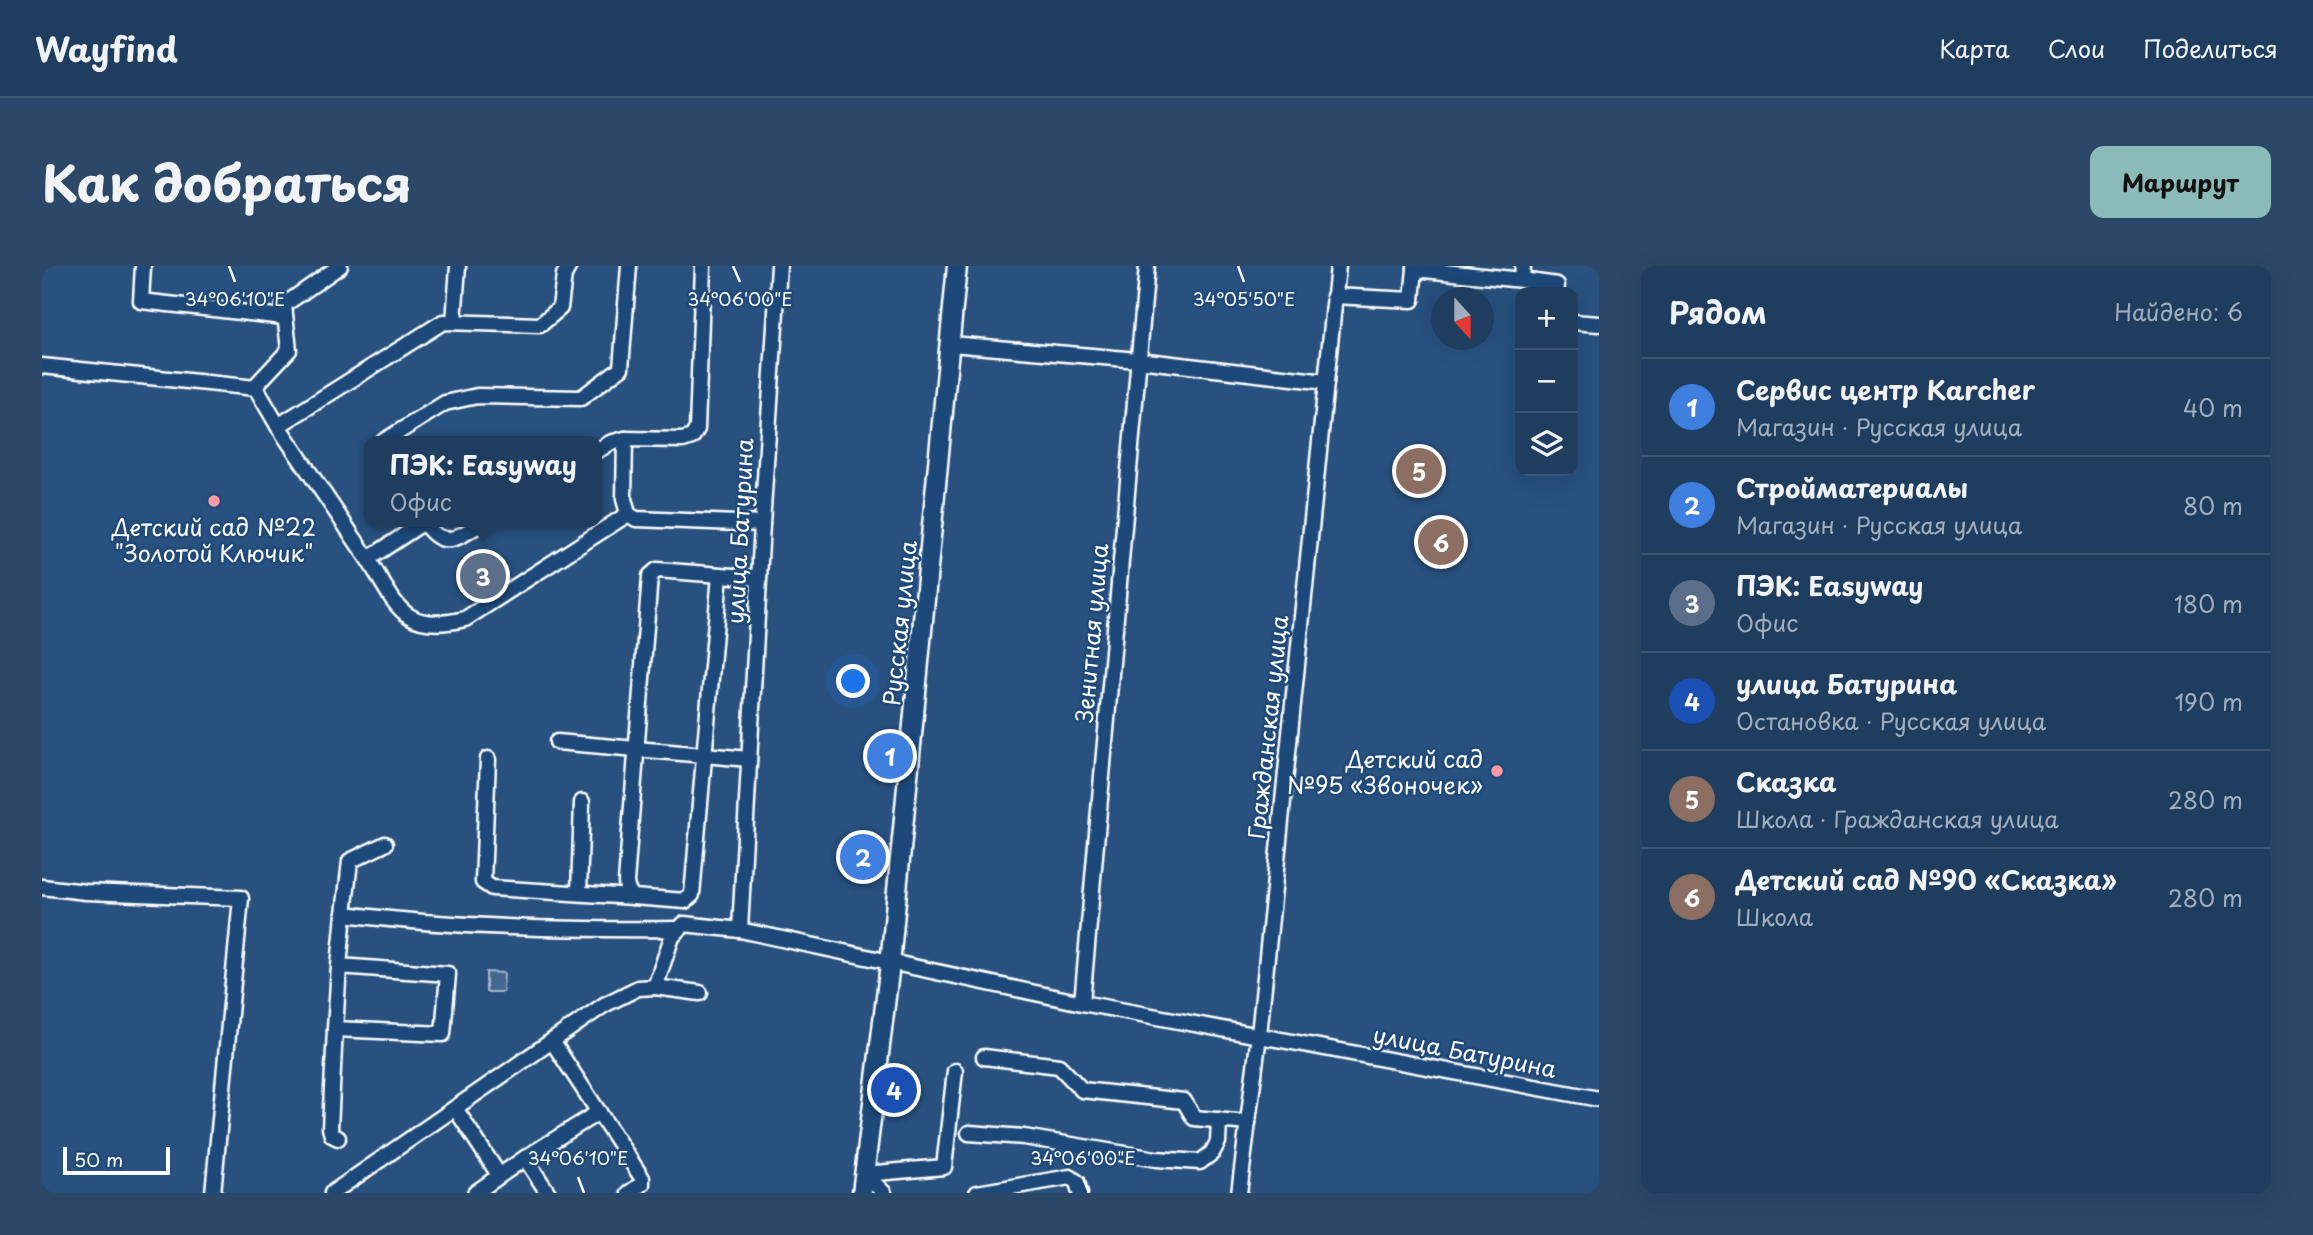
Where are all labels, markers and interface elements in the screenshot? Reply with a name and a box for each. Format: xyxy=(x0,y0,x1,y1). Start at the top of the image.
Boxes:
text: Wayfind xyxy=(35,23,178,73)
text: Карта xyxy=(1939,30,2010,66)
text: Слои xyxy=(2048,30,2105,66)
text: Поделиться xyxy=(2143,30,2278,66)
text: Как добраться xyxy=(42,145,412,219)
button: Маршрут xyxy=(2090,146,2271,218)
text: 34°06'10"E xyxy=(185,285,285,312)
text: 34°06'00"E xyxy=(687,285,793,312)
text: 34°05'50"E xyxy=(1193,285,1295,312)
north arrow xyxy=(1431,287,1494,350)
map controls xyxy=(1515,287,1578,476)
button: + xyxy=(1515,287,1578,350)
text: Рядом xyxy=(1669,289,1767,334)
text: Найдено: 6 xyxy=(2114,294,2243,329)
button: − xyxy=(1515,350,1578,413)
text: Сервис центр Karcher xyxy=(1736,370,2035,409)
text: 1 xyxy=(1687,390,1698,425)
text: 40 m xyxy=(2183,390,2243,425)
text: Магазин · Русская улица xyxy=(1736,409,2022,444)
button: layers xyxy=(1515,413,1578,476)
popup xyxy=(364,436,602,527)
street label: улица Батурина xyxy=(717,437,761,625)
text: ПЭК: Easyway xyxy=(389,445,577,484)
pin: 5 xyxy=(1396,445,1442,497)
text: Стройматериалы xyxy=(1736,468,1968,507)
text: Офис xyxy=(389,484,452,519)
text: 2 xyxy=(1684,488,1700,523)
text: 80 m xyxy=(2183,488,2243,523)
marker: Детский сад №22 "Золотой Ключик" xyxy=(206,493,222,509)
text: Магазин · Русская улица xyxy=(1736,507,2022,542)
place label: Детский сад №22 "Золотой Ключик" xyxy=(111,509,316,570)
pin: 6 xyxy=(1418,516,1464,568)
street label: Русская улица xyxy=(873,538,925,707)
street label: Зенитная улица xyxy=(1066,541,1116,724)
pin: 3 xyxy=(460,550,506,602)
text: ПЭК: Easyway xyxy=(1736,566,1923,605)
text: 3 xyxy=(1684,586,1700,621)
text: 180 m xyxy=(2174,586,2243,621)
text: Офис xyxy=(1736,605,1798,640)
street label: Гражданская улица xyxy=(1238,613,1296,841)
your location xyxy=(836,664,870,698)
text: улица Батурина xyxy=(1736,664,1957,703)
text: 4 xyxy=(1684,684,1700,719)
text: 190 m xyxy=(2175,684,2243,719)
text: Остановка · Русская улица xyxy=(1736,703,2046,738)
pin: 1 xyxy=(867,730,913,782)
place label: Детский сад №95 «Звоночек» xyxy=(1287,741,1483,802)
text: Сказка xyxy=(1736,762,1837,801)
marker: Детский сад №95 «Звоночек» xyxy=(1489,763,1505,779)
text: 5 xyxy=(1685,782,1699,817)
text: 280 m xyxy=(2168,782,2243,817)
text: Школа · Гражданская улица xyxy=(1736,801,2059,836)
pin: 2 xyxy=(840,831,886,883)
text: Детский сад №90 «Сказка» xyxy=(1736,860,2117,899)
text: 6 xyxy=(1684,880,1700,915)
text: 280 m xyxy=(2168,880,2243,915)
text: Школа xyxy=(1736,899,1813,934)
street label: улица Батурина xyxy=(1370,1016,1560,1086)
pin: 4 xyxy=(871,1064,917,1116)
scale bar xyxy=(63,1144,170,1176)
text: 34°06'10"E xyxy=(528,1144,628,1171)
text: 34°06'00"E xyxy=(1030,1144,1136,1171)
text: 50 m xyxy=(74,1145,123,1173)

